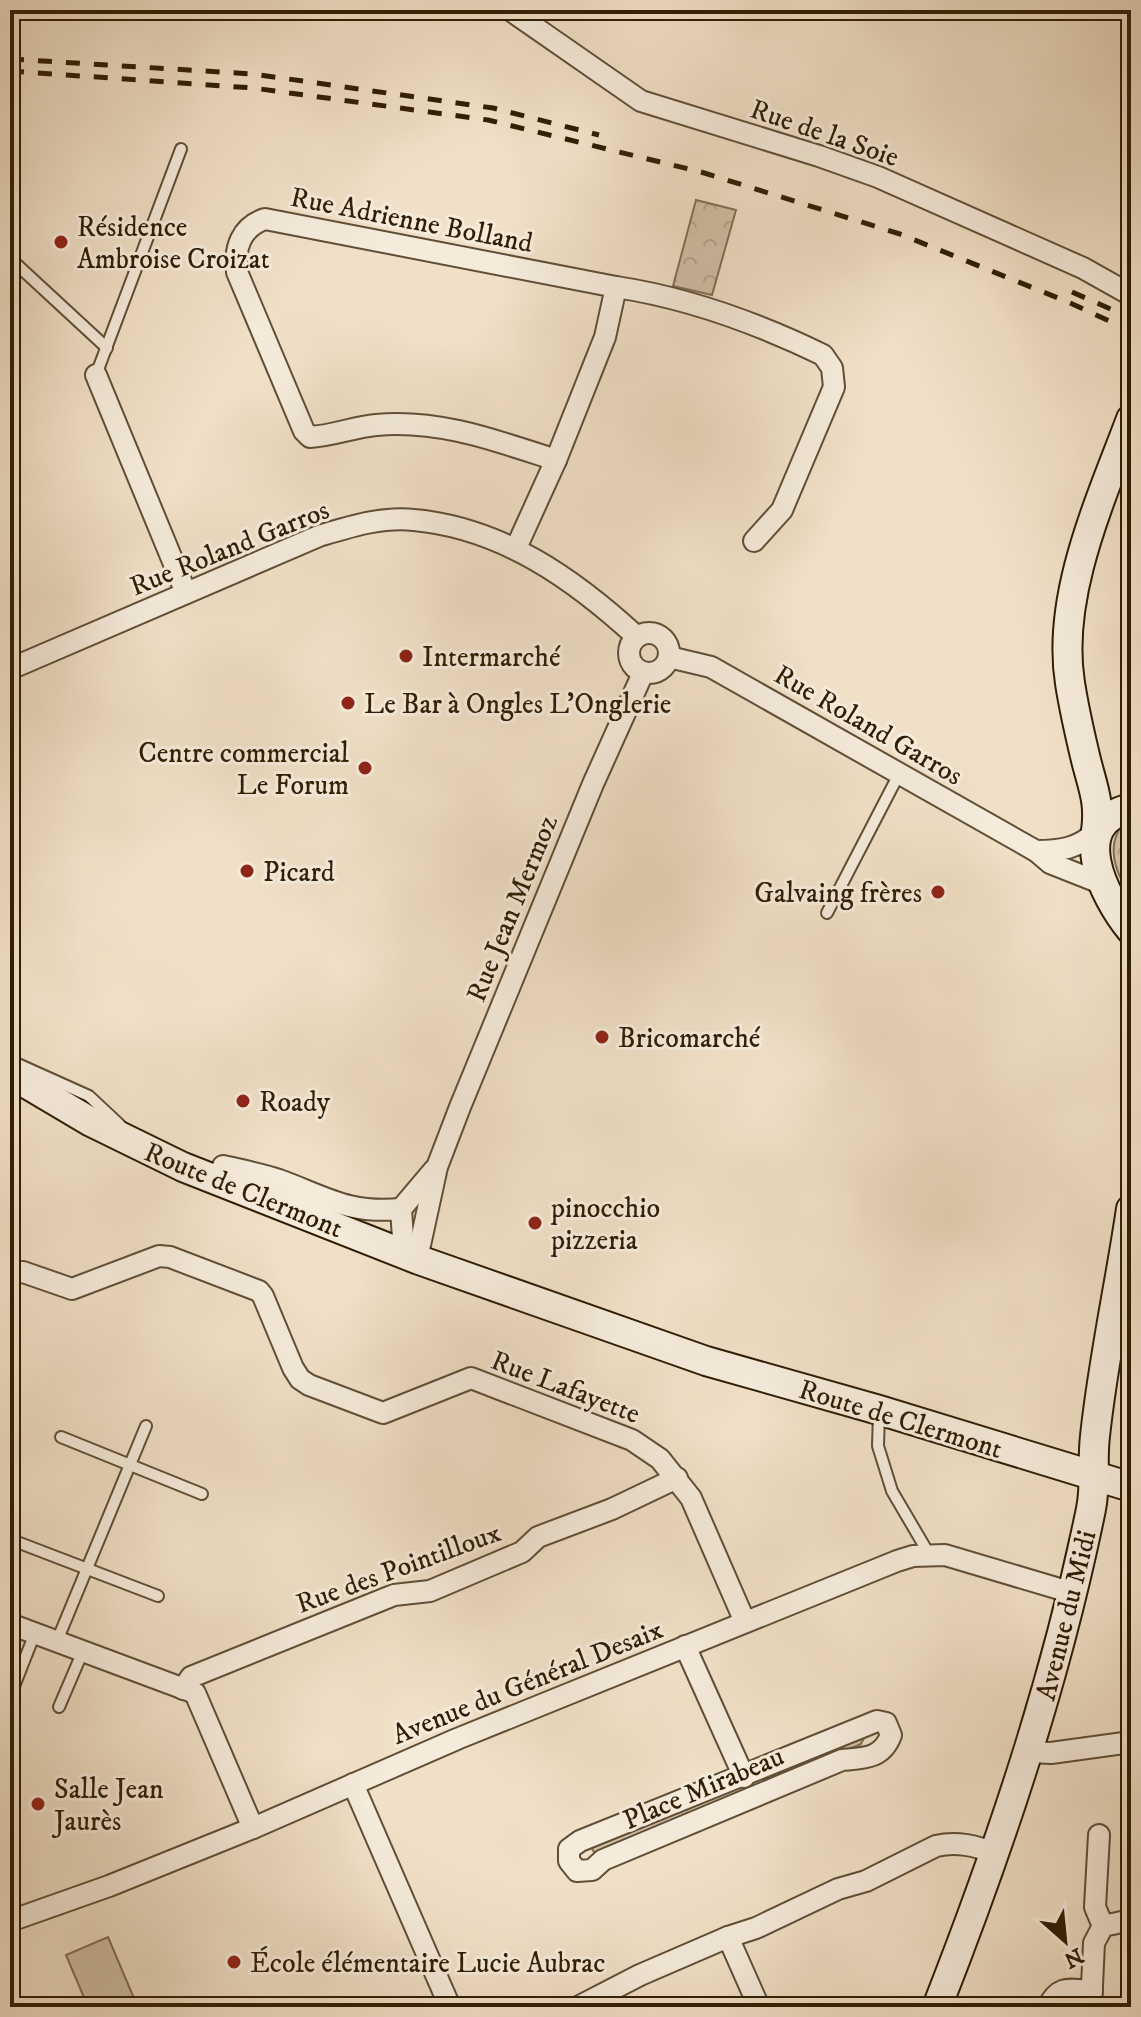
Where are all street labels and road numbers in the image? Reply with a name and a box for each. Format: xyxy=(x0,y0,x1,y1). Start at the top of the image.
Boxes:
street label: Rue de la Soie xyxy=(746,92,903,175)
street label: Rue Adrienne Bolland xyxy=(288,180,536,261)
street label: Rue Roland Garros xyxy=(125,492,334,604)
street label: Rue Roland Garros xyxy=(768,657,969,793)
street label: Rue Jean Mermoz xyxy=(459,810,566,1007)
street label: Route de Clermont xyxy=(139,1135,348,1246)
street label: Rue Lafayette xyxy=(486,1343,645,1432)
street label: Route de Clermont xyxy=(795,1372,1006,1467)
street label: Rue des Pointilloux xyxy=(291,1515,506,1622)
street label: Avenue du Midi xyxy=(1028,1527,1105,1704)
street label: Avenue du Général Desaix xyxy=(387,1612,668,1753)
street label: Place Mirabeau xyxy=(618,1739,789,1838)

